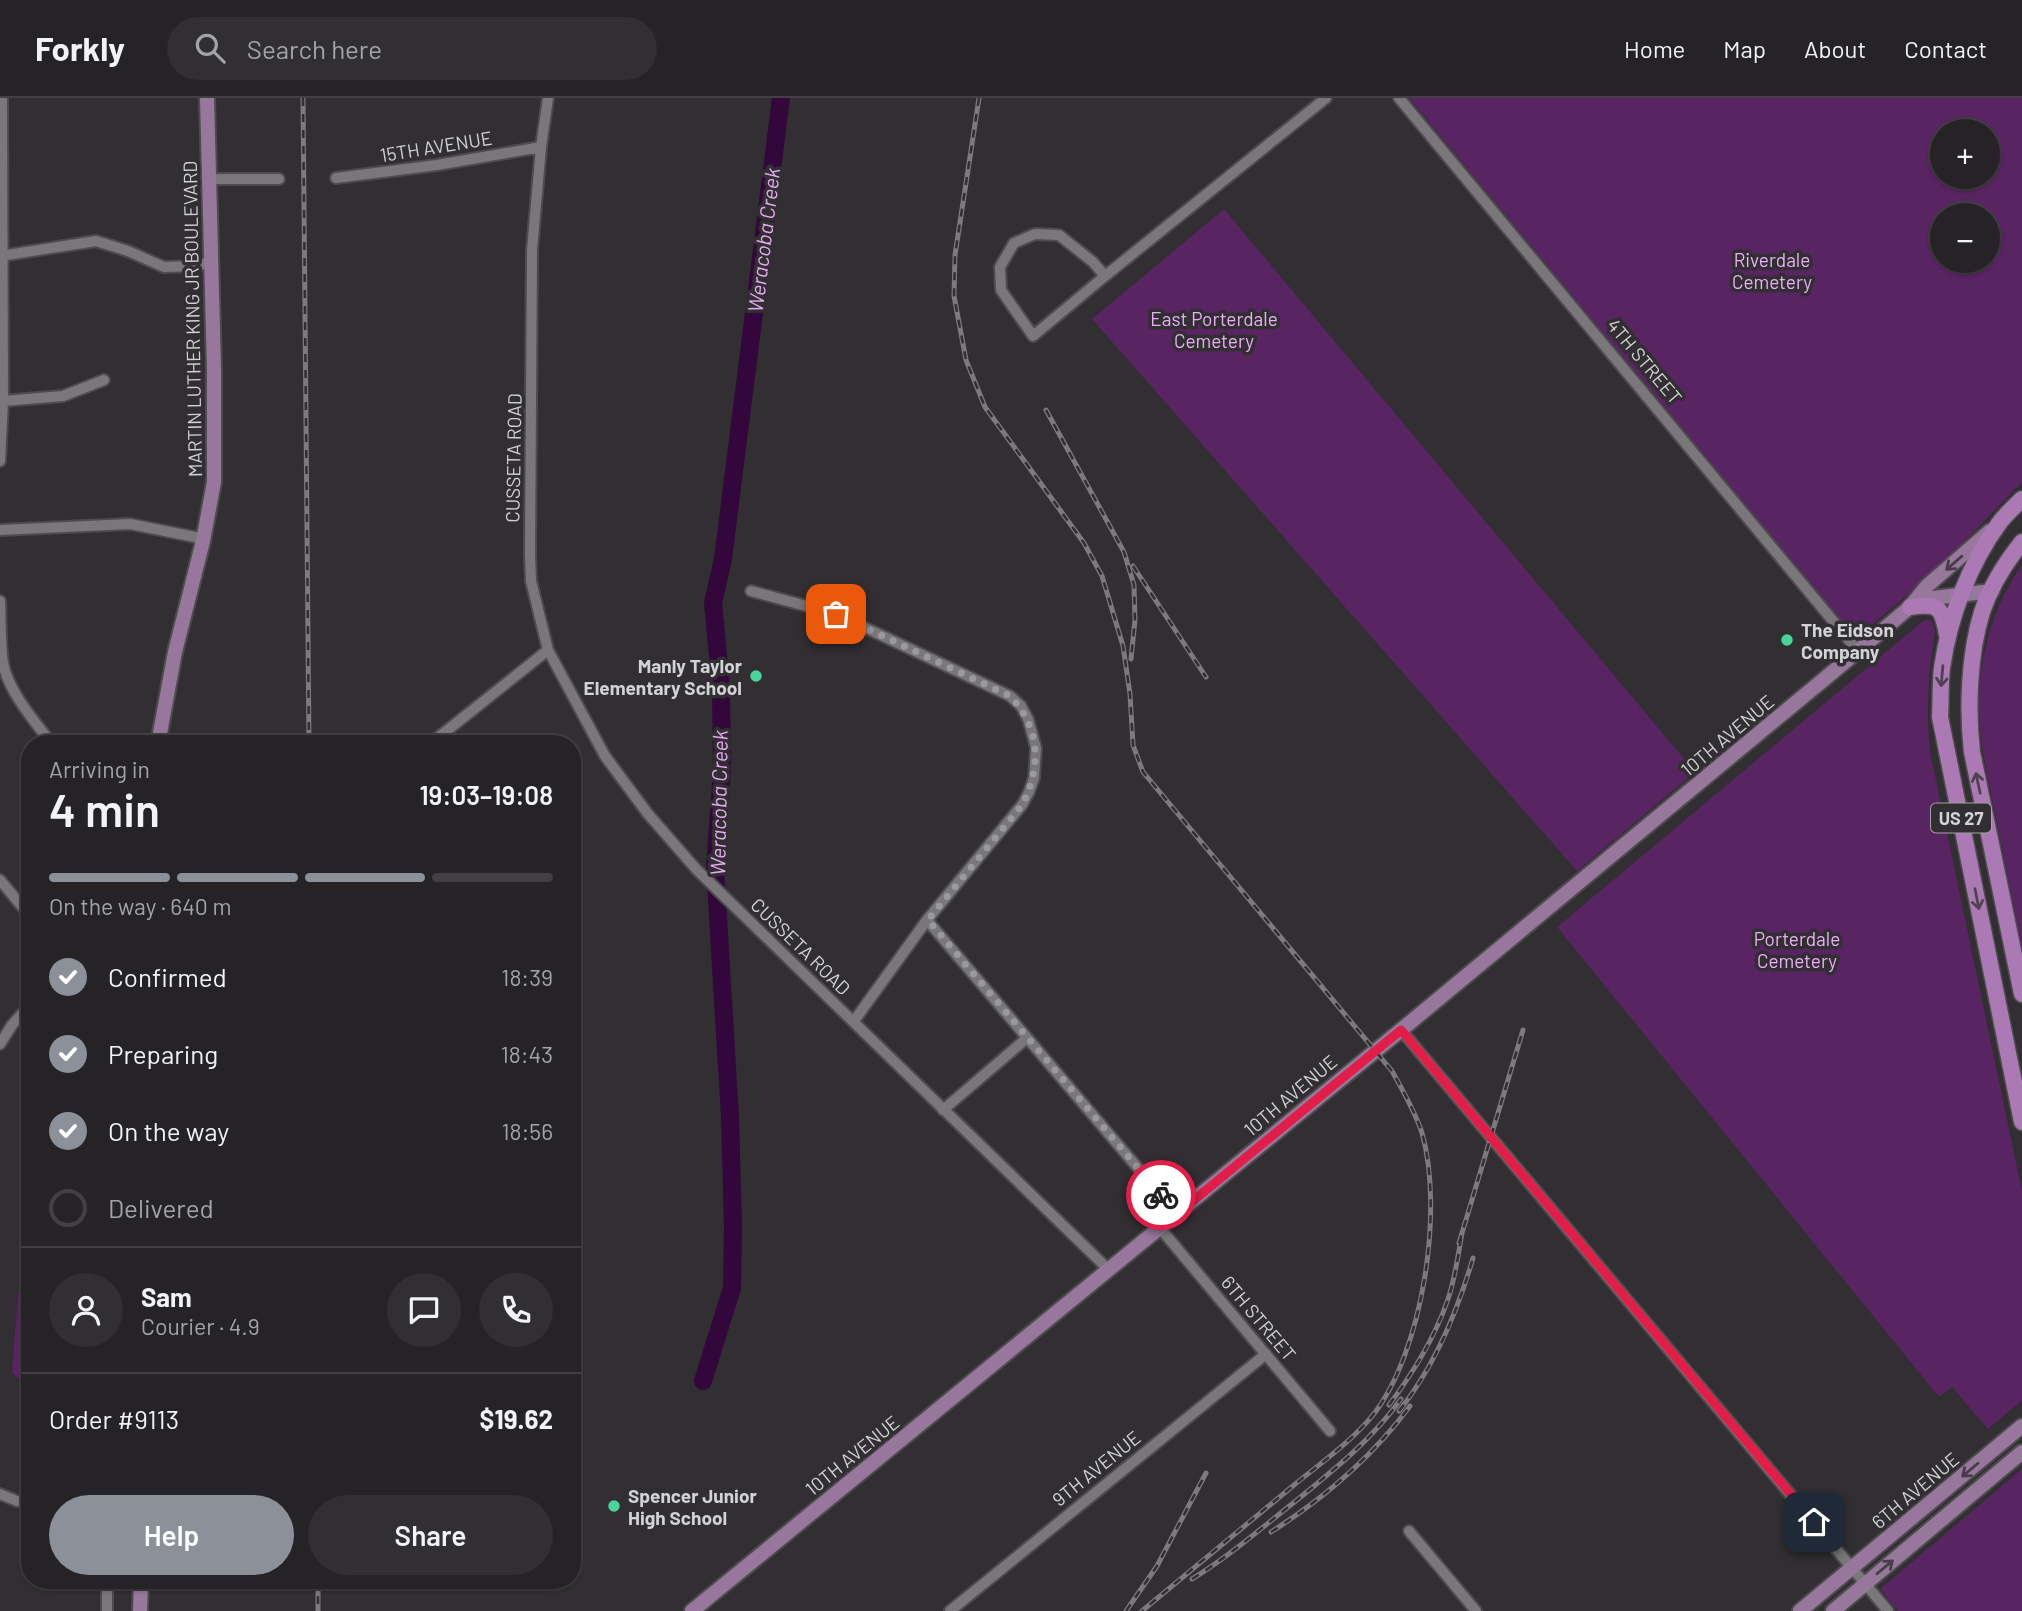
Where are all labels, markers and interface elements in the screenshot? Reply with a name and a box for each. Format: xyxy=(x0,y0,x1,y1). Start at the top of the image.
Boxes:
search box xyxy=(167,17,657,80)
text: Forkly xyxy=(35,28,125,68)
icon: search xyxy=(191,29,229,67)
text: Search here xyxy=(247,33,382,64)
text: Home xyxy=(1624,34,1685,63)
text: Map xyxy=(1723,34,1766,63)
text: About xyxy=(1804,34,1866,63)
text: Contact xyxy=(1904,34,1987,63)
map controls xyxy=(1930,119,2000,273)
button: + xyxy=(1930,119,2000,189)
street label: 15TH AVENUE xyxy=(378,126,494,166)
street label: MARTIN LUTHER KING JR BOULEVARD xyxy=(178,161,206,477)
water label: Weracoba Creek xyxy=(742,165,784,314)
button: − xyxy=(1930,203,2000,273)
park label: Riverdale Cemetery xyxy=(1732,248,1812,293)
park label: East Porterdale Cemetery xyxy=(1150,307,1278,352)
street label: 4TH STREET xyxy=(1603,314,1687,408)
street label: CUSSETA ROAD xyxy=(500,393,526,523)
one-way arrow xyxy=(1945,555,1963,571)
pin xyxy=(806,584,866,644)
icon: bag xyxy=(817,595,855,633)
place label: The Eidson Company xyxy=(1801,618,1894,663)
marker: The Eidson Company xyxy=(1779,632,1795,648)
place label: Manly Taylor Elementary School xyxy=(584,654,743,699)
one-way arrow xyxy=(1935,664,1948,686)
marker: Manly Taylor Elementary School xyxy=(748,668,764,684)
street label: 10TH AVENUE xyxy=(1676,690,1778,780)
water label: Weracoba Creek xyxy=(704,729,732,876)
text: Arriving in xyxy=(49,755,150,783)
one-way arrow xyxy=(1971,772,1985,795)
text: 19:03–19:08 xyxy=(419,779,553,810)
text: 4 min xyxy=(49,781,160,836)
road number: US 27 xyxy=(1931,804,1991,832)
one-way arrow xyxy=(1971,887,1985,910)
text: On the way · 640 m xyxy=(49,892,231,920)
street label: CUSSETA ROAD xyxy=(746,893,856,999)
park label: Porterdale Cemetery xyxy=(1754,927,1840,972)
icon: check xyxy=(49,958,87,996)
text: Confirmed xyxy=(108,961,227,992)
text: 18:39 xyxy=(501,963,553,991)
icon: check xyxy=(49,1035,87,1073)
text: Preparing xyxy=(108,1038,218,1069)
text: 18:43 xyxy=(501,1040,553,1068)
street label: 10TH AVENUE xyxy=(1239,1050,1341,1140)
icon: check xyxy=(49,1112,87,1150)
text: On the way xyxy=(108,1115,229,1146)
text: 18:56 xyxy=(502,1117,553,1145)
courier xyxy=(1126,1160,1196,1230)
icon: bike xyxy=(1142,1176,1180,1214)
text: Delivered xyxy=(108,1192,214,1223)
street label: 6TH STREET xyxy=(1217,1271,1301,1365)
button: person xyxy=(49,1273,123,1347)
button: chat xyxy=(387,1273,461,1347)
button: phone xyxy=(479,1273,553,1347)
text: Sam xyxy=(141,1281,192,1312)
text: Courier · 4.9 xyxy=(141,1312,260,1340)
text: Order #9113 xyxy=(49,1403,179,1434)
text: $19.62 xyxy=(480,1403,553,1434)
street label: 10TH AVENUE xyxy=(800,1410,904,1500)
street label: 9TH AVENUE xyxy=(1047,1426,1145,1510)
street label: 6TH AVENUE xyxy=(1867,1447,1963,1533)
one-way arrow xyxy=(1961,1462,1979,1477)
place label: Spencer Junior High School xyxy=(628,1484,758,1529)
pin xyxy=(1784,1492,1844,1552)
button: Help xyxy=(49,1495,294,1575)
button: Share xyxy=(308,1495,553,1575)
marker: Spencer Junior High School xyxy=(606,1498,622,1514)
icon: home xyxy=(1795,1503,1833,1541)
one-way arrow xyxy=(1876,1559,1894,1575)

